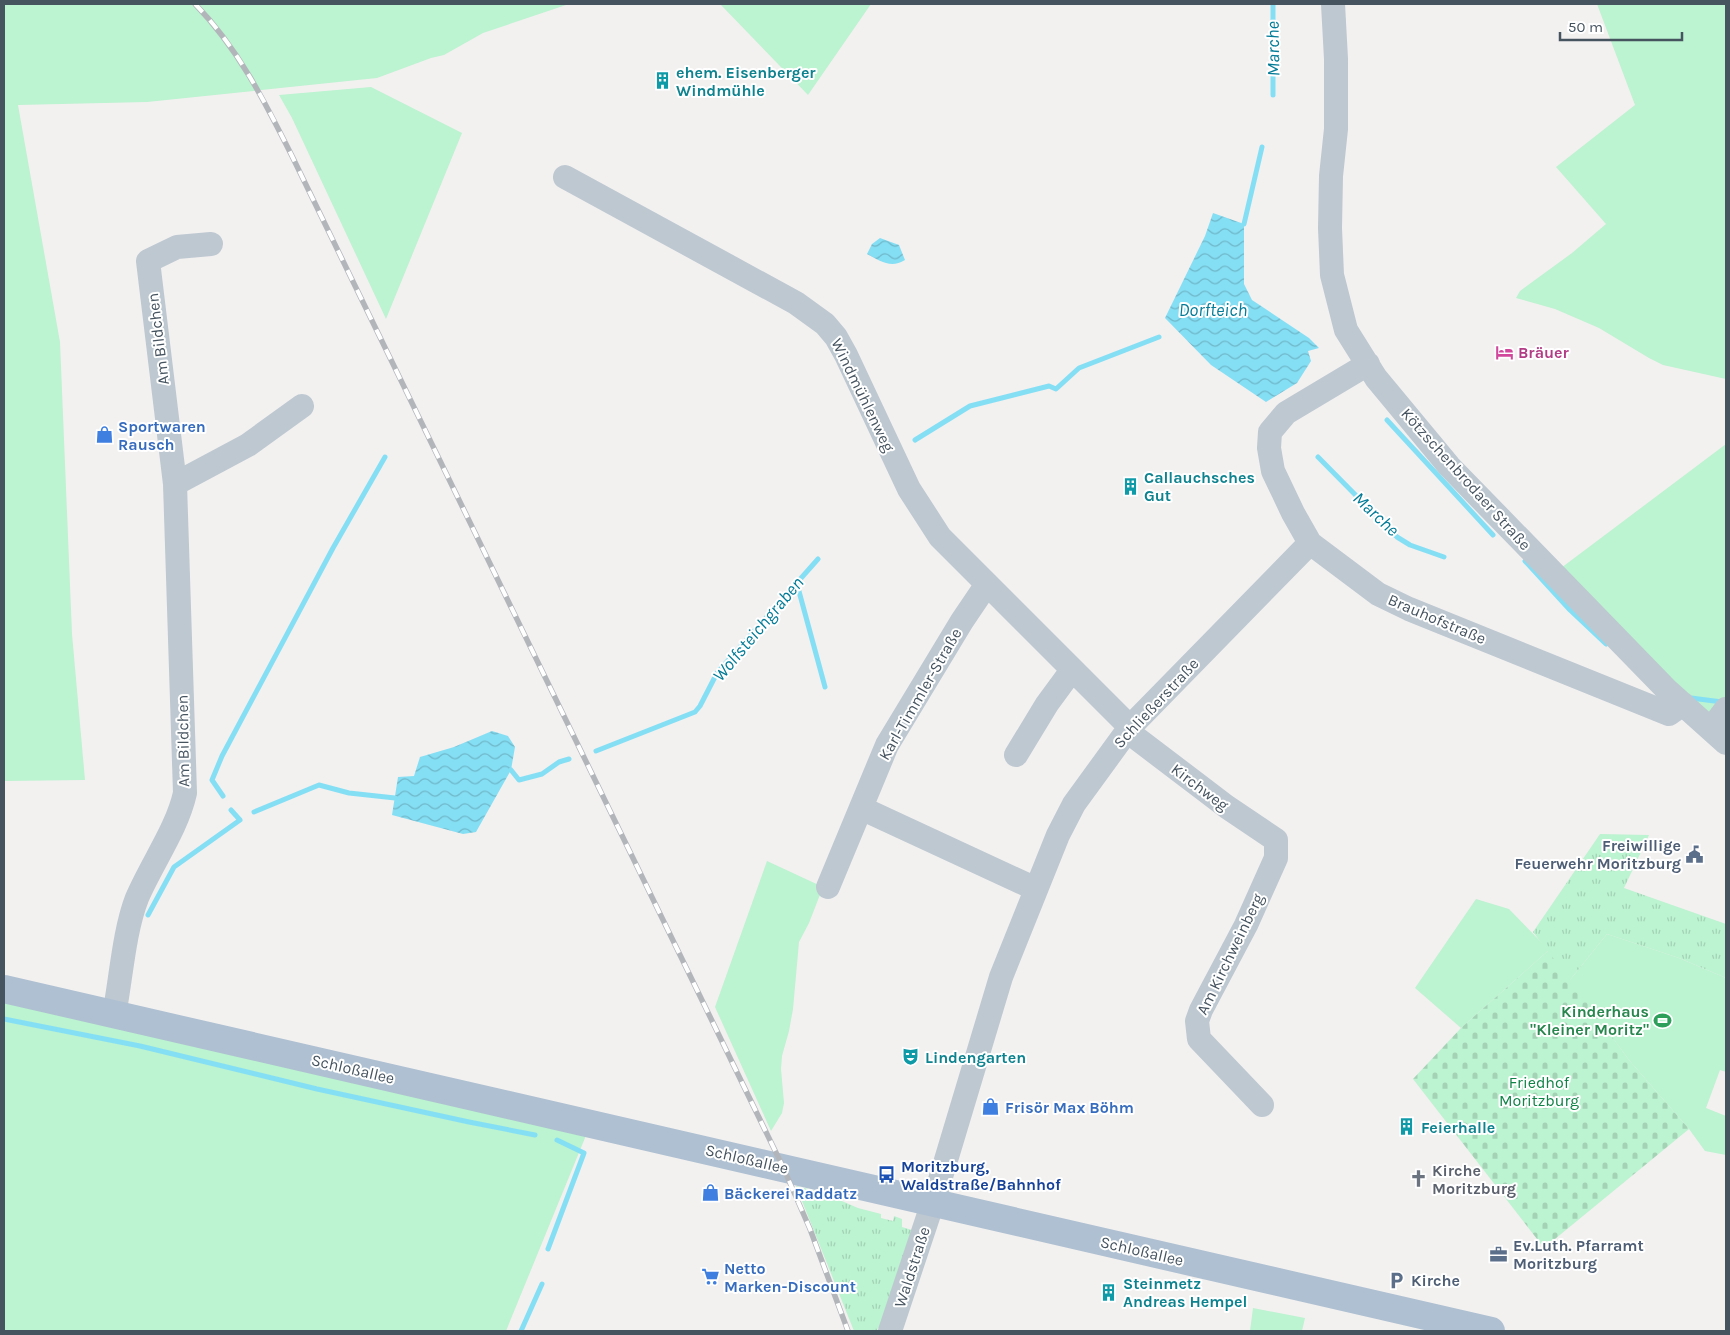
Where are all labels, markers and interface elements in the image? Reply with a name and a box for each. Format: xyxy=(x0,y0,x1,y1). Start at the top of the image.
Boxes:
scale bar xyxy=(1560,10,1682,42)
text: 50 m xyxy=(1568,18,1603,36)
water label: Marche xyxy=(1262,21,1284,77)
place label: ehem. Eisenberger Windmühle xyxy=(676,63,816,100)
building icon: ehem. Eisenberger Windmühle xyxy=(652,71,672,91)
street label: Am Bildchen xyxy=(143,292,173,386)
water label: Dorfteich xyxy=(1179,299,1247,321)
street label: Windmühlenweg xyxy=(827,335,899,455)
hotel icon: Bräuer xyxy=(1494,342,1514,362)
place label: Bräuer xyxy=(1518,343,1570,362)
street label: Kötzschenbrodaer Straße xyxy=(1397,404,1535,554)
place label: Sportwaren Rausch xyxy=(118,417,206,454)
shop icon: Sportwaren Rausch xyxy=(94,425,114,445)
place label: Callauchsches Gut xyxy=(1144,468,1255,505)
building icon: Callauchsches Gut xyxy=(1120,476,1140,496)
water label: Marche xyxy=(1348,487,1404,541)
water label: Wolfsteichgraben xyxy=(708,572,808,686)
street label: Brauhofstraße xyxy=(1385,590,1489,648)
street label: Karl-Timmler-Straße xyxy=(874,625,966,763)
street label: Schließerstraße xyxy=(1110,654,1202,752)
street label: Am Bildchen xyxy=(173,695,193,787)
street label: Kirchweg xyxy=(1168,759,1232,815)
place label: Freiwillige Feuerwehr Moritzburg xyxy=(1514,836,1681,873)
public building icon: Freiwillige Feuerwehr Moritzburg xyxy=(1685,844,1705,864)
street label: Am Kirchweinberg xyxy=(1192,890,1268,1018)
place label: Kinderhaus "Kleiner Moritz" xyxy=(1530,1002,1649,1039)
sports icon: Kinderhaus "Kleiner Moritz" xyxy=(1653,1010,1673,1030)
theatre icon: Lindengarten xyxy=(901,1047,921,1067)
place label: Lindengarten xyxy=(925,1048,1026,1067)
street label: Schloßallee xyxy=(310,1050,396,1088)
park label: Friedhof Moritzburg xyxy=(1499,1073,1579,1110)
shop icon: Frisör Max Böhm xyxy=(981,1097,1001,1117)
place label: Frisör Max Böhm xyxy=(1005,1098,1134,1117)
building icon: Feierhalle xyxy=(1397,1117,1417,1137)
place label: Feierhalle xyxy=(1421,1118,1495,1137)
street label: Schloßallee xyxy=(704,1140,790,1178)
place label: Moritzburg, Waldstraße/Bahnhof xyxy=(901,1157,1061,1194)
place label: Kirche Moritzburg xyxy=(1432,1161,1516,1198)
bus stop icon: Moritzburg, Waldstraße/Bahnhof xyxy=(877,1165,897,1185)
church icon: Kirche Moritzburg xyxy=(1408,1169,1428,1189)
shop icon: Bäckerei Raddatz xyxy=(700,1183,720,1203)
place label: Bäckerei Raddatz xyxy=(724,1184,857,1203)
street label: Waldstraße xyxy=(890,1224,934,1310)
street label: Schloßallee xyxy=(1099,1232,1185,1270)
place label: Ev.Luth. Pfarramt Moritzburg xyxy=(1513,1236,1644,1273)
office icon: Ev.Luth. Pfarramt Moritzburg xyxy=(1489,1244,1509,1264)
place label: Netto Marken-Discount xyxy=(724,1259,856,1296)
supermarket icon: Netto Marken-Discount xyxy=(700,1267,720,1287)
parking icon: Kirche xyxy=(1387,1270,1407,1290)
place label: Kirche xyxy=(1411,1271,1460,1290)
place label: Steinmetz Andreas Hempel xyxy=(1123,1274,1247,1311)
building icon: Steinmetz Andreas Hempel xyxy=(1099,1282,1119,1302)

